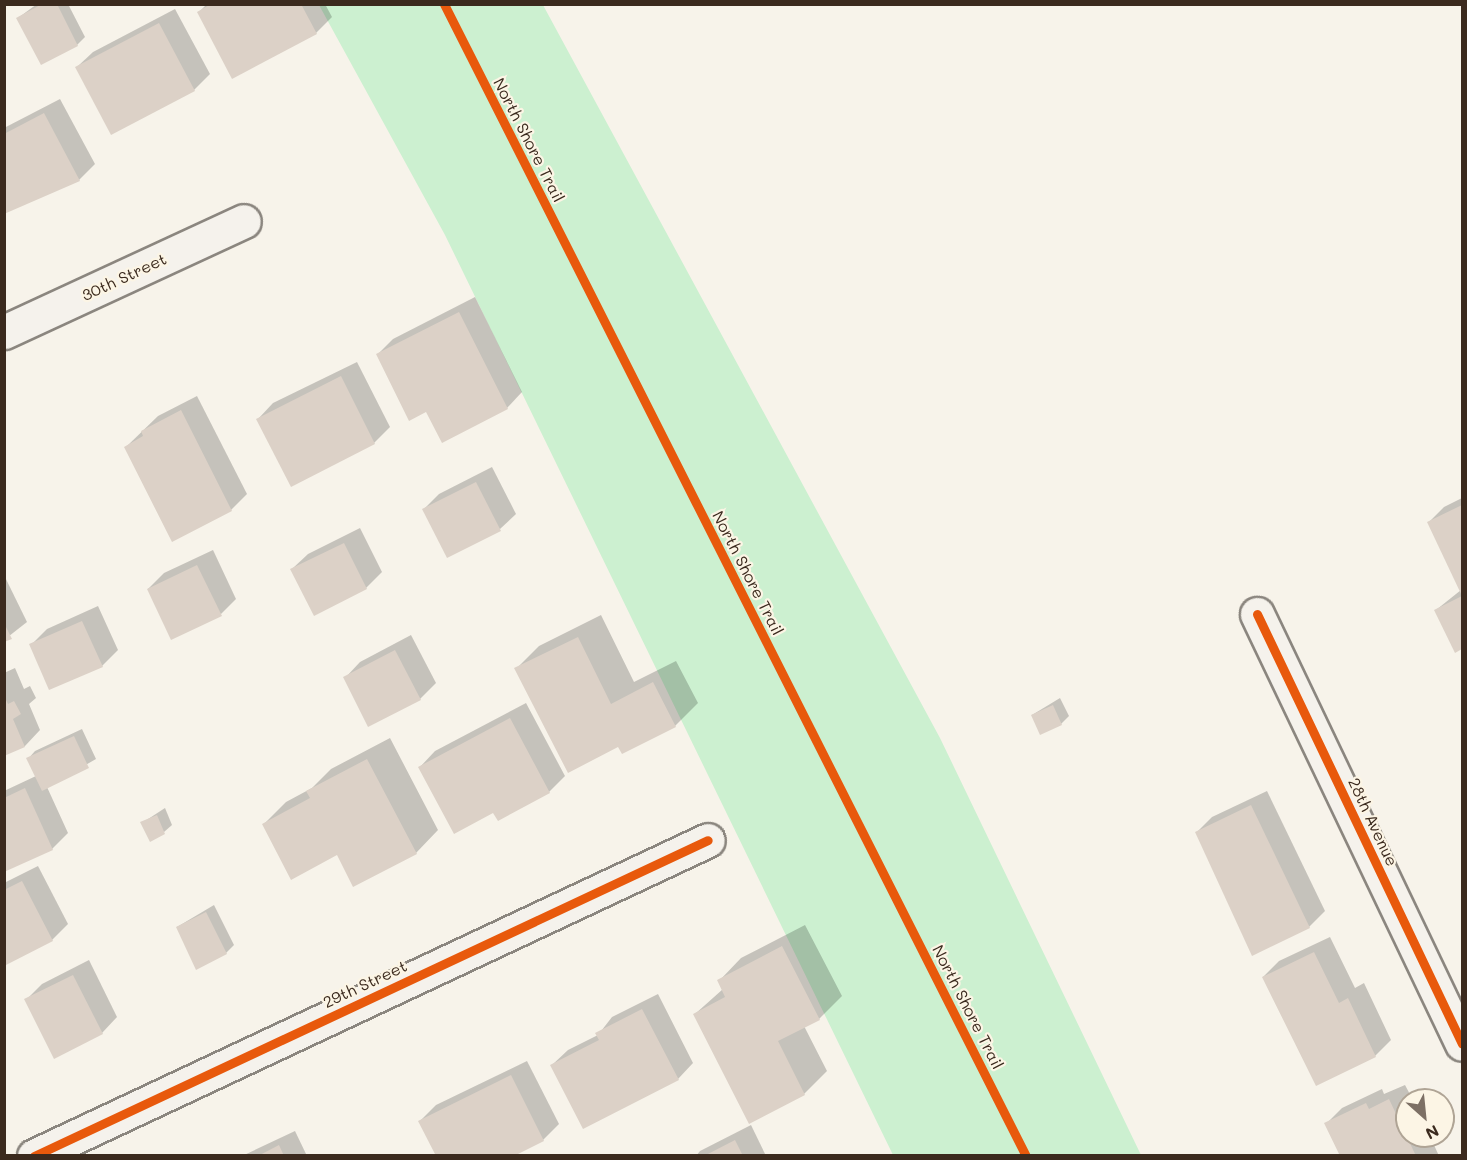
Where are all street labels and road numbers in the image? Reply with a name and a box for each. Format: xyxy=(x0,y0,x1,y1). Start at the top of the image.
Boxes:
street label: North Shore Trail xyxy=(489,75,569,205)
street label: 30th Street xyxy=(79,249,169,305)
street label: North Shore Trail xyxy=(708,508,788,638)
street label: 28th Avenue xyxy=(1344,775,1402,869)
street label: North Shore Trail xyxy=(928,942,1008,1072)
street label: 29th Street xyxy=(320,956,410,1012)

